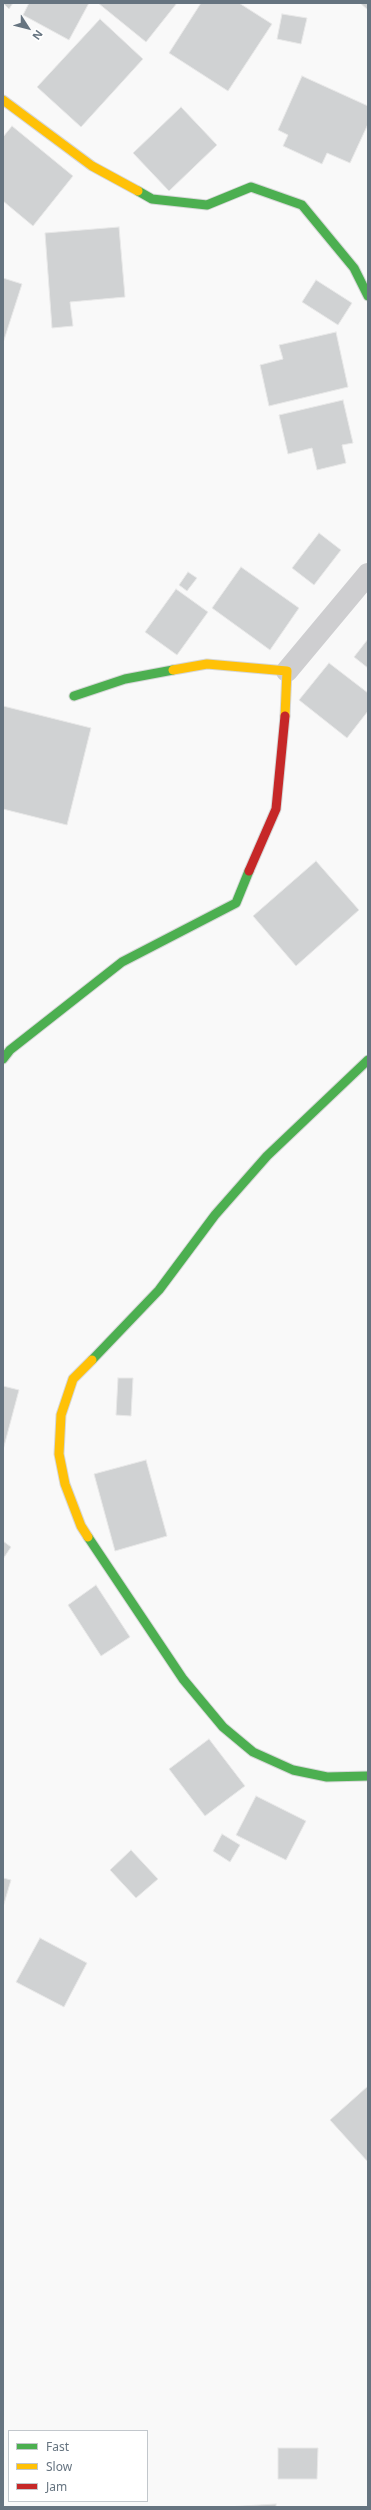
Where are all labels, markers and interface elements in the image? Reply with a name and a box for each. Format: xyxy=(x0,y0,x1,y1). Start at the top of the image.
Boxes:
north arrow xyxy=(8,8,48,48)
text: N xyxy=(29,27,47,43)
legend xyxy=(8,2430,148,2502)
text: Fast xyxy=(46,2438,69,2455)
text: Slow xyxy=(46,2458,72,2475)
text: Jam xyxy=(46,2478,67,2495)

